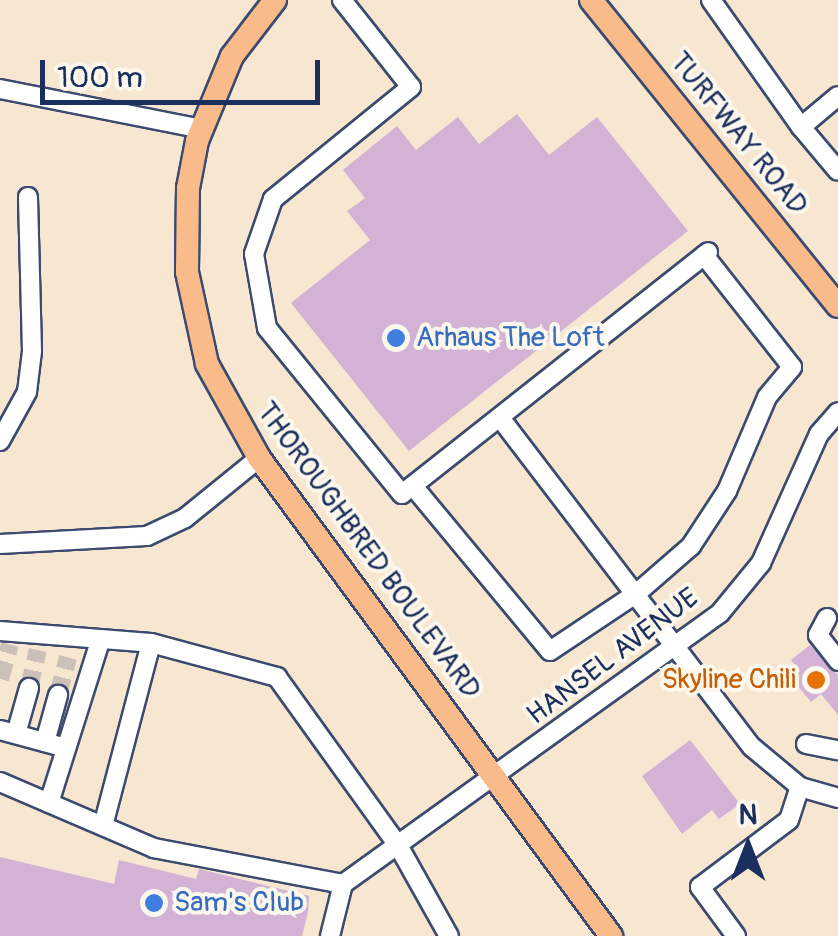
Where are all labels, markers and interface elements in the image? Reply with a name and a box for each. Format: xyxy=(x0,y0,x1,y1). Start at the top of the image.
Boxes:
scale bar xyxy=(45,40,325,102)
street label: TURFWAY ROAD xyxy=(662,46,814,222)
text: 100 m xyxy=(57,59,143,96)
place label: Arhaus The Loft xyxy=(416,321,604,355)
marker: Arhaus The Loft xyxy=(385,327,407,349)
street label: THOROUGHBRED BOULEVARD xyxy=(249,396,487,706)
street label: HANSEL AVENUE xyxy=(521,582,705,732)
place label: Skyline Chili xyxy=(662,663,796,697)
marker: Skyline Chili xyxy=(805,669,827,691)
north arrow xyxy=(698,796,798,896)
text: N xyxy=(739,798,757,833)
place label: Sam's Club xyxy=(174,886,304,920)
marker: Sam's Club xyxy=(143,892,165,914)

